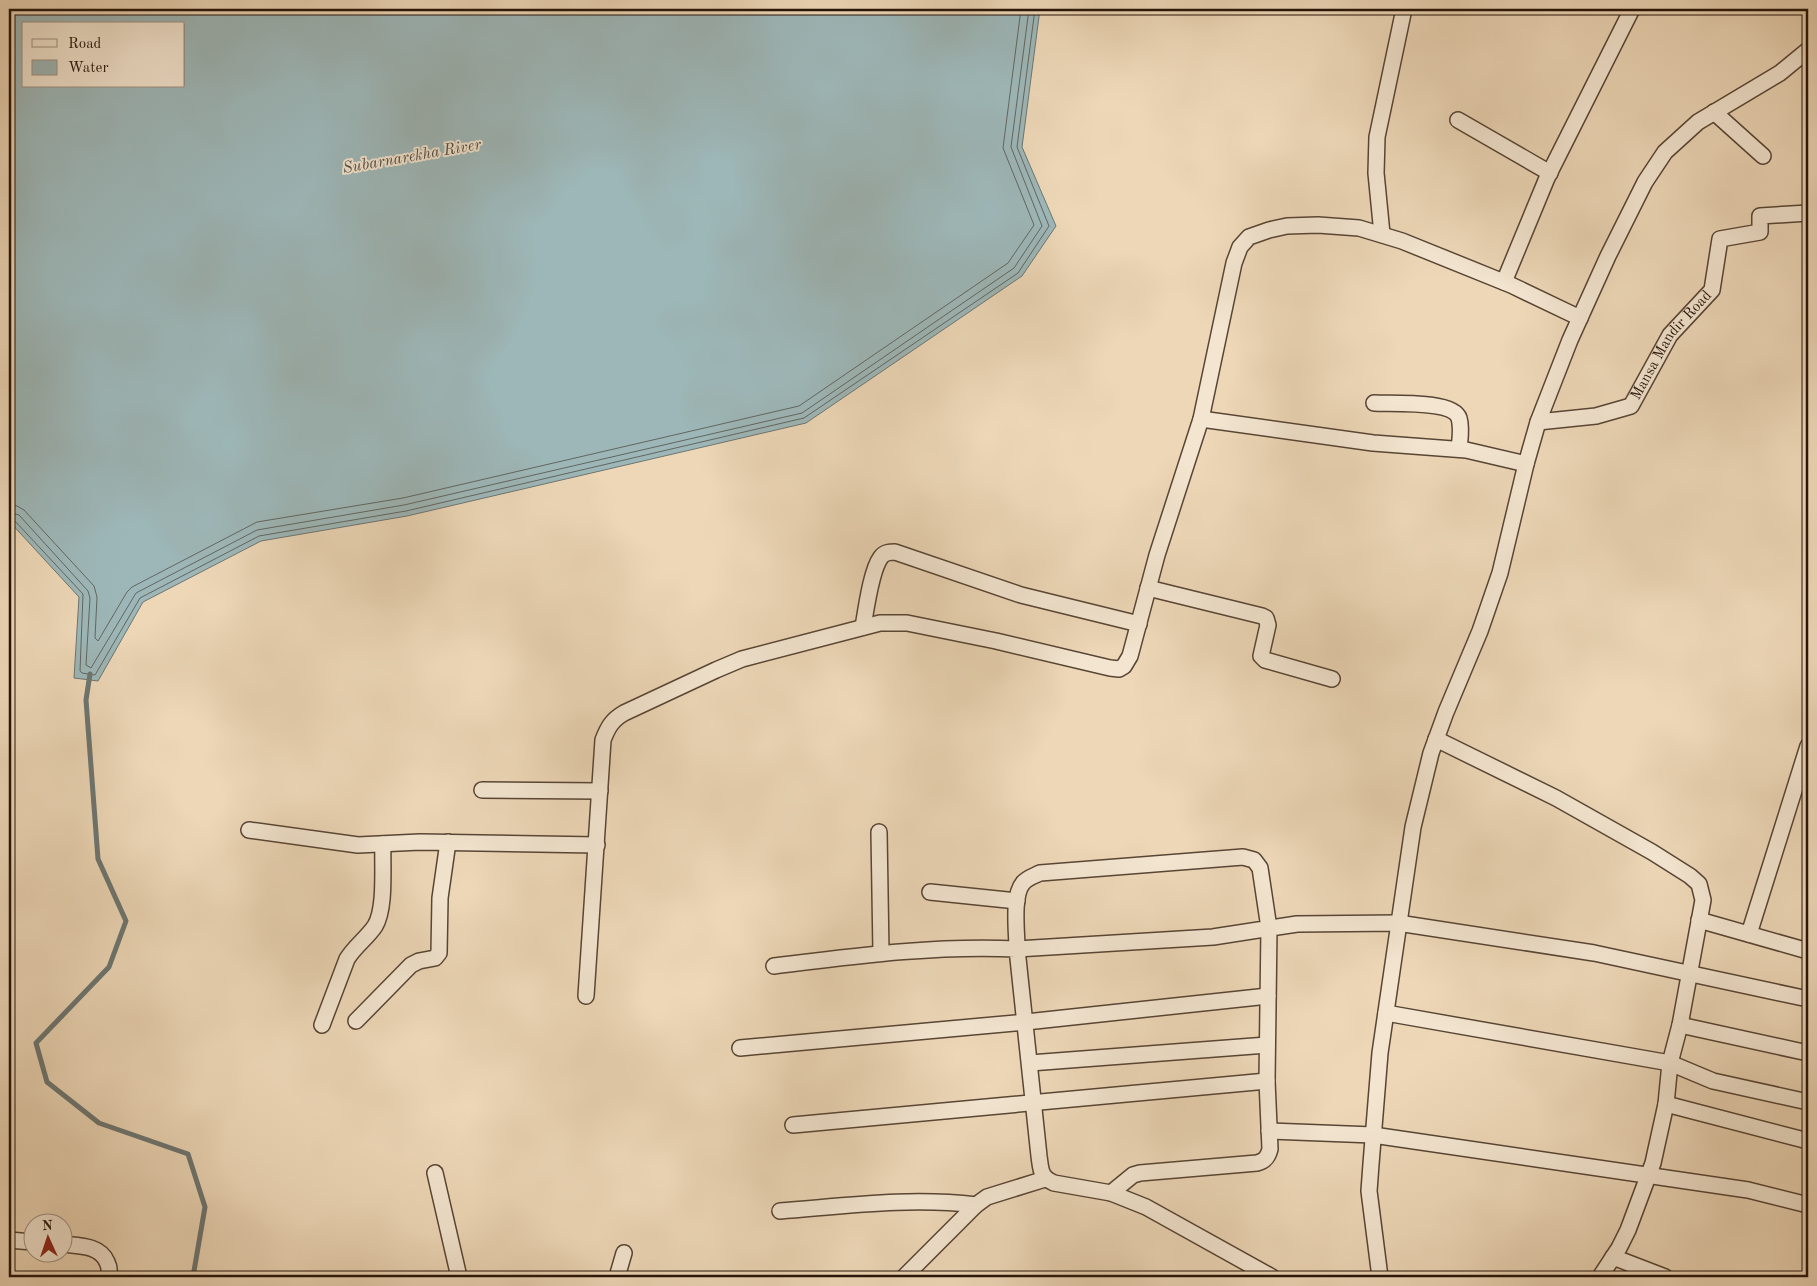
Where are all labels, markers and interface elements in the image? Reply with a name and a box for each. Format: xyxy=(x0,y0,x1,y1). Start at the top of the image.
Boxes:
legend xyxy=(22,22,185,88)
text: Road xyxy=(68,37,102,52)
text: Water xyxy=(68,61,109,76)
water label: Subarnarekha River xyxy=(342,137,484,177)
street label: Mansa Mandir Road xyxy=(1628,288,1715,402)
north arrow xyxy=(22,1214,72,1264)
text: N xyxy=(42,1219,53,1233)

